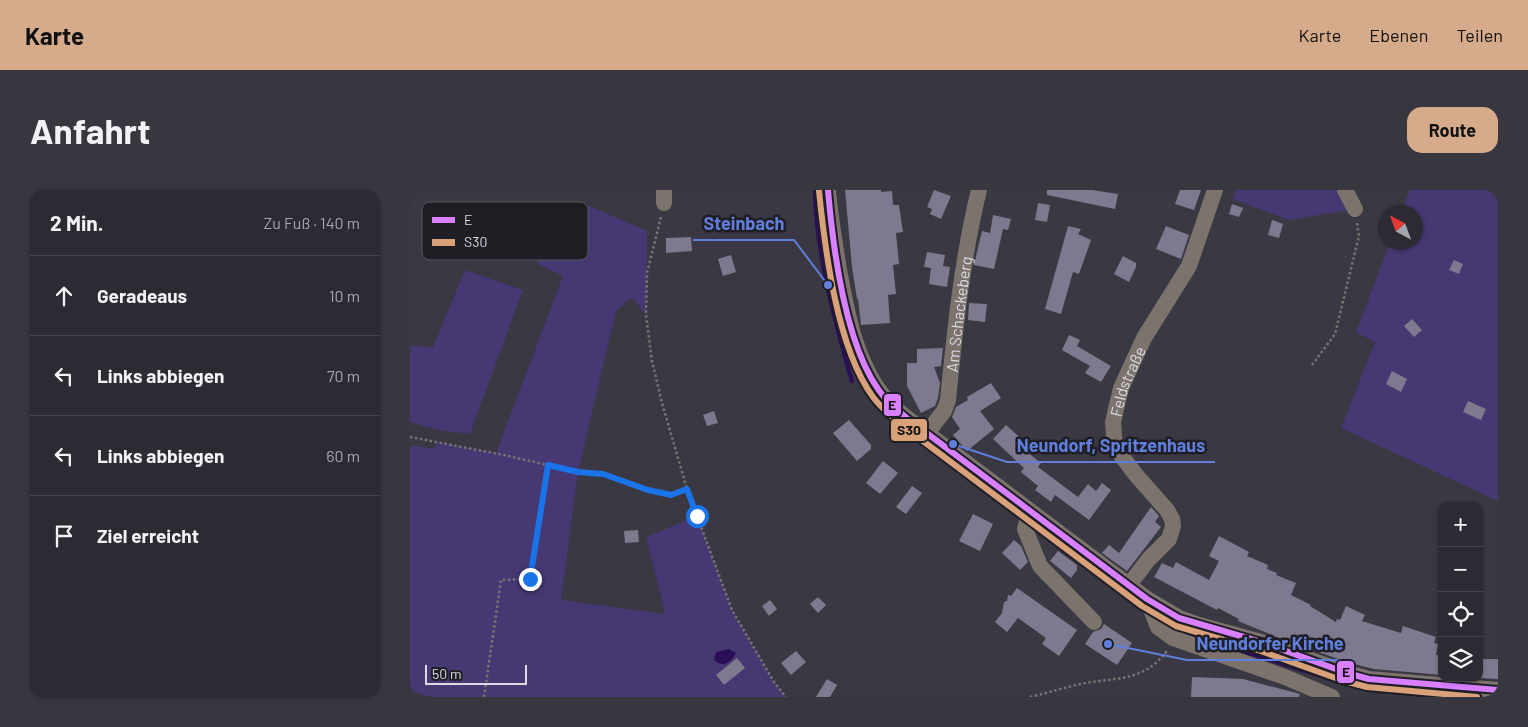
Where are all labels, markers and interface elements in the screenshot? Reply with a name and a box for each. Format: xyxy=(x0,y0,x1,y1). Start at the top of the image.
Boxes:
text: Karte xyxy=(25,21,84,50)
text: Karte xyxy=(1298,24,1341,46)
text: Ebenen xyxy=(1369,24,1428,46)
text: Teilen xyxy=(1456,24,1503,46)
button: Route xyxy=(1407,107,1498,153)
text: Anfahrt xyxy=(30,109,150,151)
legend xyxy=(422,202,588,260)
north arrow xyxy=(1378,205,1423,250)
callout: Steinbach xyxy=(693,207,794,240)
text: 2 Min. xyxy=(50,210,103,235)
text: E xyxy=(464,211,472,228)
text: Steinbach xyxy=(704,212,784,234)
text: Zu Fuß · 140 m xyxy=(263,213,360,232)
text: S30 xyxy=(464,233,487,250)
street label: Am Schackeberg xyxy=(941,255,975,373)
icon: ahead xyxy=(50,282,78,310)
text: Geradeaus xyxy=(97,284,187,307)
text: 10 m xyxy=(329,286,360,305)
street label: Feldstraße xyxy=(1105,343,1149,418)
icon: left xyxy=(50,362,78,390)
text: Links abbiegen xyxy=(97,364,224,387)
text: 70 m xyxy=(327,366,360,385)
line badge: E xyxy=(883,393,902,417)
text: E xyxy=(888,396,896,413)
line badge: S30 xyxy=(890,418,928,442)
text: S30 xyxy=(897,421,921,438)
callout: Neundorf, Spritzenhaus xyxy=(1007,429,1215,462)
text: Neundorf, Spritzenhaus xyxy=(1017,434,1205,456)
icon: left xyxy=(50,442,78,470)
text: Links abbiegen xyxy=(97,444,224,467)
text: 60 m xyxy=(326,446,360,465)
map controls xyxy=(1438,502,1483,682)
button: + xyxy=(1438,502,1483,547)
route start xyxy=(686,505,709,528)
icon: arrive xyxy=(50,522,78,550)
text: Ziel erreicht xyxy=(97,524,199,547)
button: − xyxy=(1438,547,1483,592)
route end xyxy=(519,568,542,591)
button: locate xyxy=(1438,592,1483,637)
callout: Neundorfer Kirche xyxy=(1187,627,1354,660)
text: Neundorfer Kirche xyxy=(1196,632,1344,654)
button: layers xyxy=(1438,637,1483,682)
line badge: E xyxy=(1336,660,1355,684)
scale bar xyxy=(425,662,528,685)
text: E xyxy=(1342,663,1350,680)
text: 50 m xyxy=(432,665,461,682)

